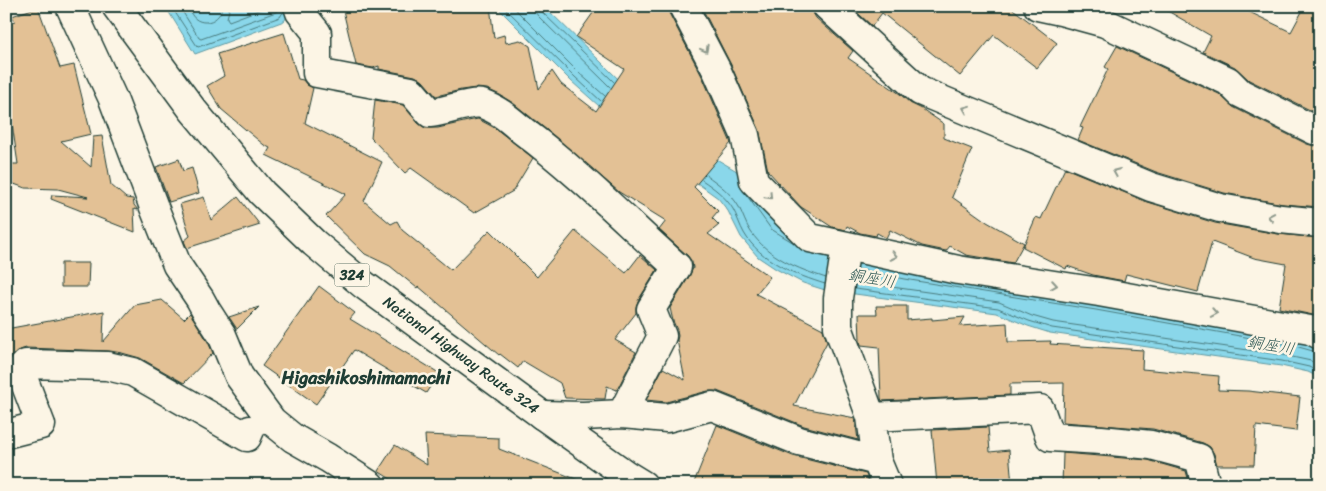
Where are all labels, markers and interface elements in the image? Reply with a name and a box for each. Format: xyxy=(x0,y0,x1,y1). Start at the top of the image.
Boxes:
one-way arrow xyxy=(699,44,709,53)
one-way arrow xyxy=(962,105,971,116)
one-way arrow xyxy=(1112,168,1121,178)
one-way arrow xyxy=(763,190,772,199)
one-way arrow xyxy=(1267,213,1276,223)
one-way arrow xyxy=(889,251,898,261)
water label: 銅座川 xyxy=(846,260,898,296)
road number: 324 xyxy=(334,264,370,286)
one-way arrow xyxy=(1050,279,1058,290)
street label: National Highway Route 324 xyxy=(377,289,545,421)
one-way arrow xyxy=(1209,307,1218,317)
water label: 銅座川 xyxy=(1245,327,1297,363)
district label: Higashikoshimamachi xyxy=(280,362,452,394)

